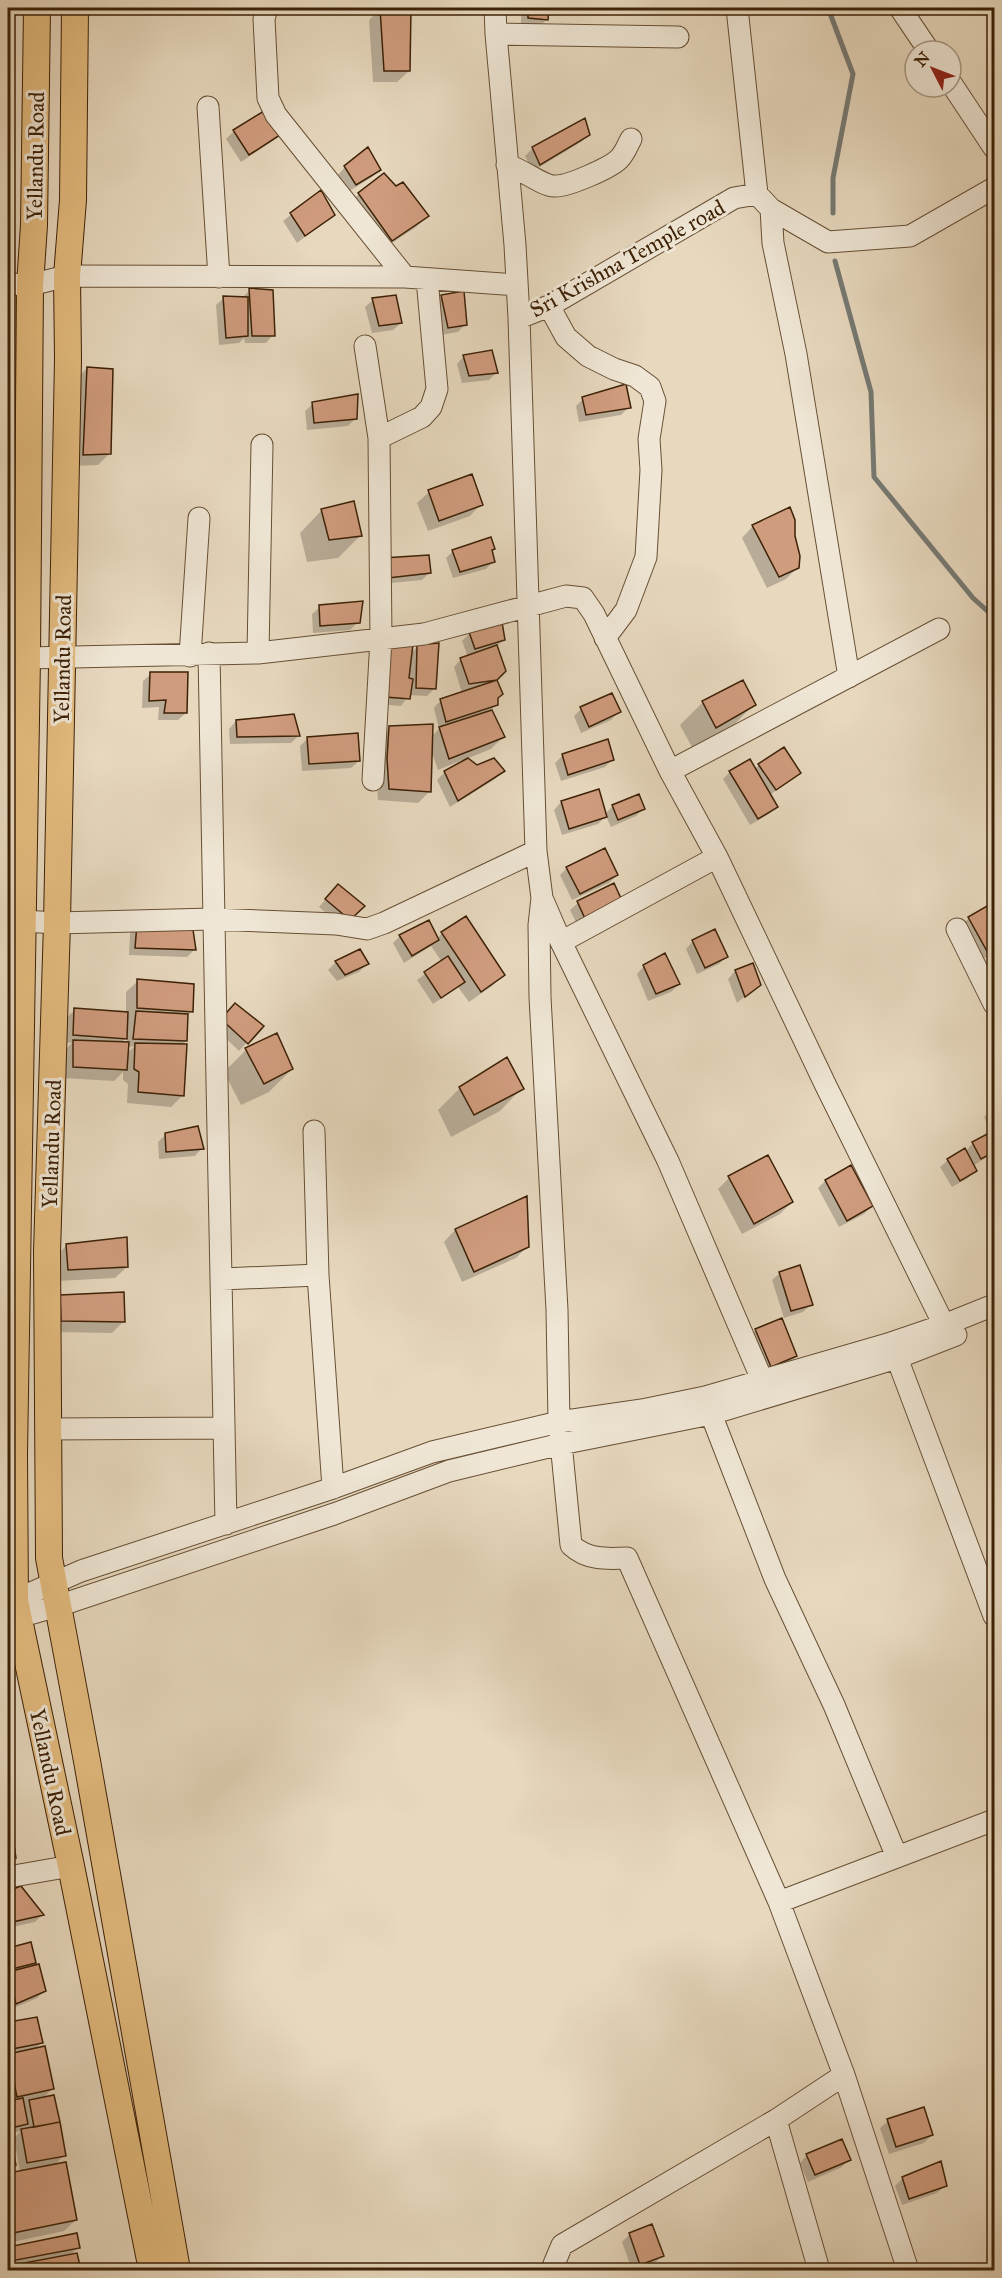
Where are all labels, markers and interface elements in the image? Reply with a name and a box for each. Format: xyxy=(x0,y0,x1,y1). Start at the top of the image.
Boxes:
north arrow xyxy=(903,39,963,99)
text: N xyxy=(911,48,934,71)
street label: Yellandu Road xyxy=(21,91,50,221)
street label: Sri Krishna Temple road xyxy=(525,194,730,323)
street label: Yellandu Road xyxy=(48,594,77,724)
street label: Yellandu Road xyxy=(36,1079,67,1209)
street label: Yellandu Road xyxy=(24,1706,77,1838)

